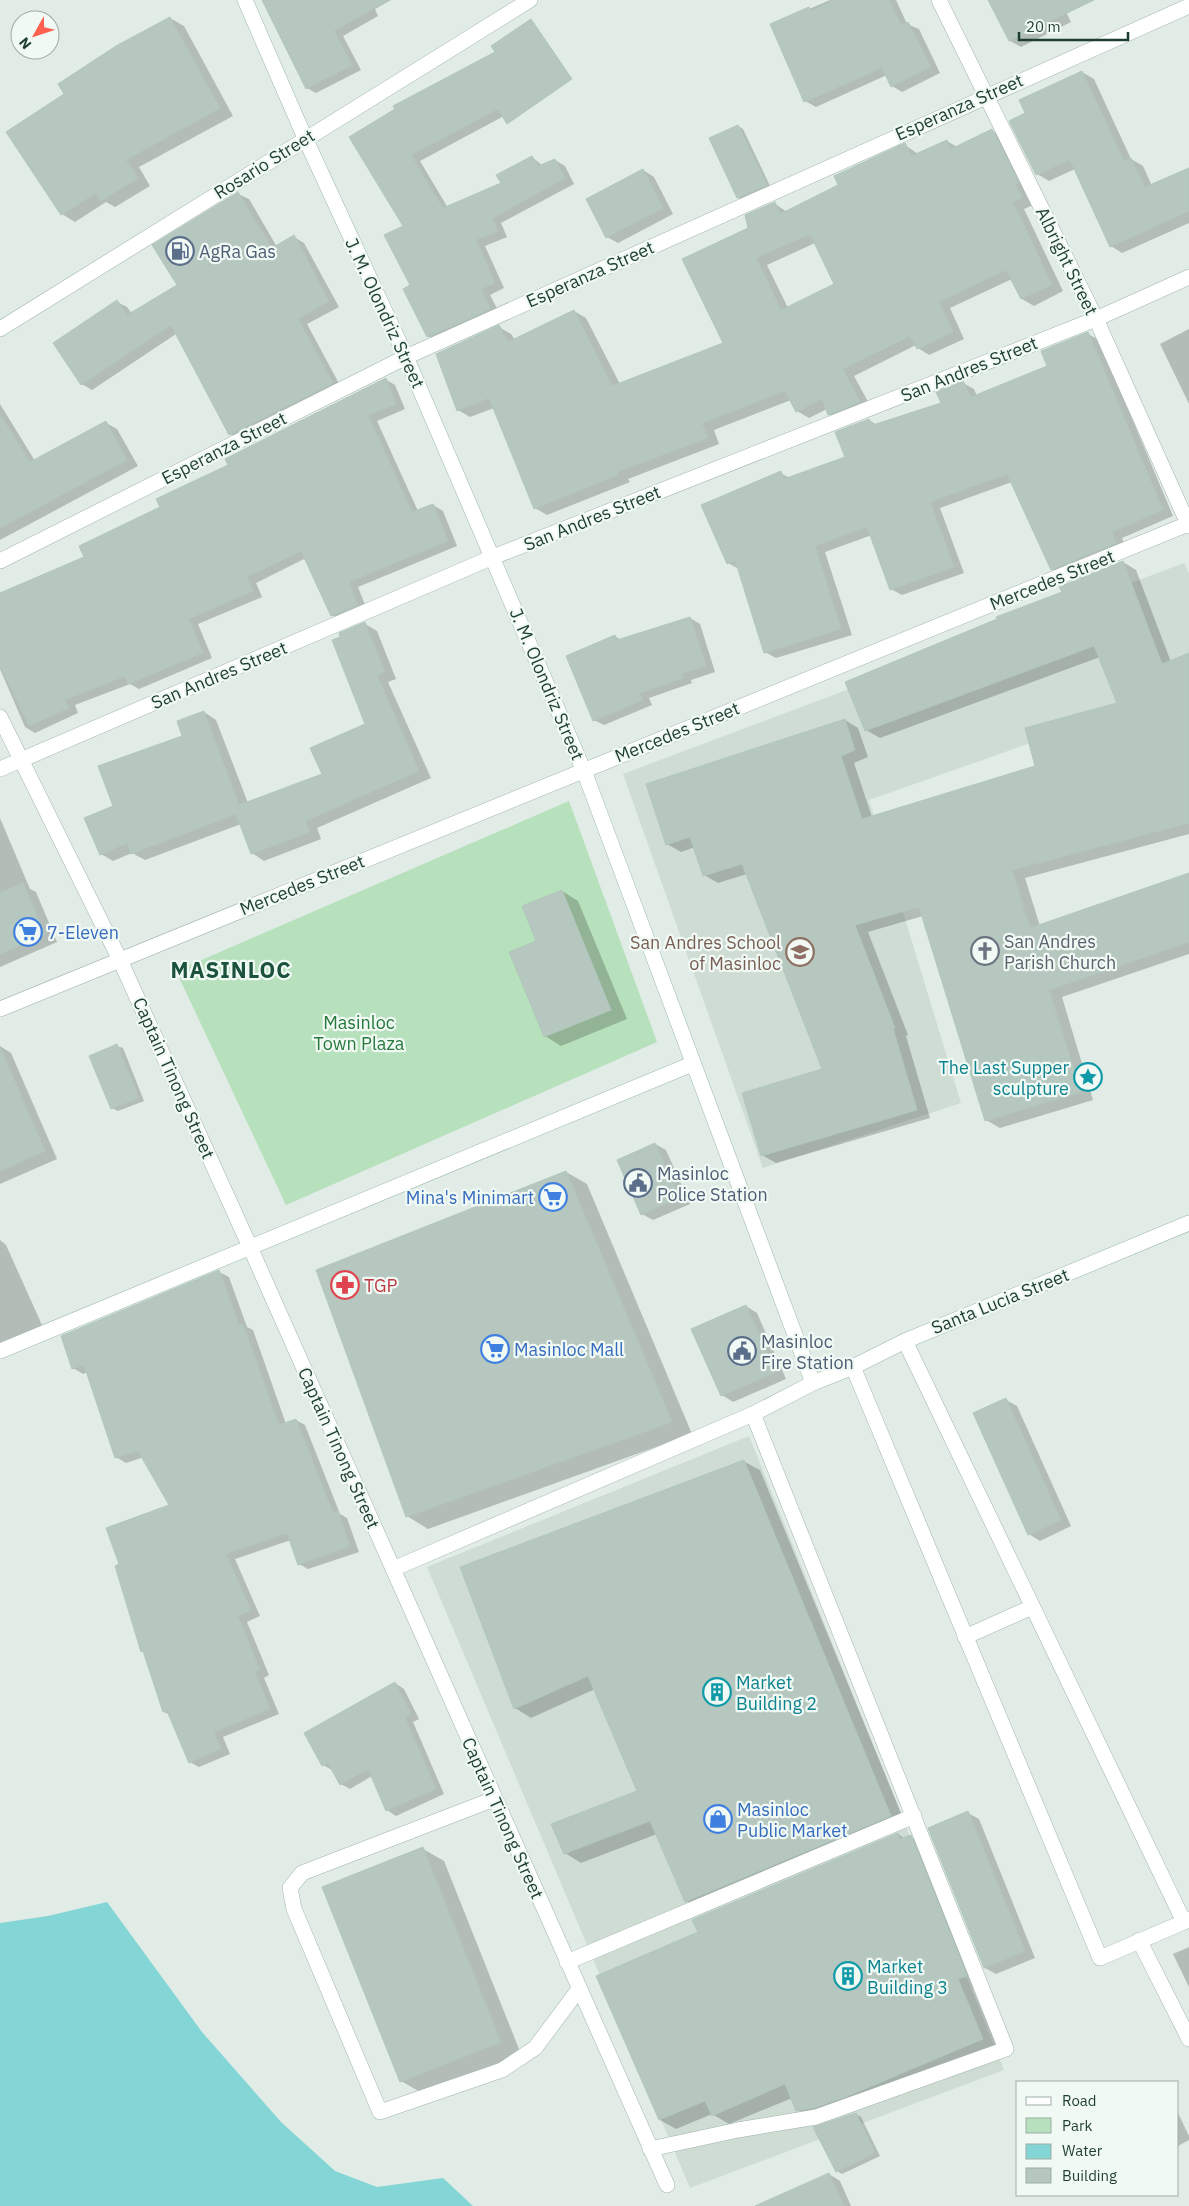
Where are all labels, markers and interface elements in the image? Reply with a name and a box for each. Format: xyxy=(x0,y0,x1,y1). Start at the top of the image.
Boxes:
north arrow xyxy=(10,10,60,60)
scale bar xyxy=(1019,10,1128,42)
text: 20 m xyxy=(1026,17,1061,36)
text: N xyxy=(15,34,35,53)
street label: Esperanza Street xyxy=(891,69,1027,145)
street label: Rosario Street xyxy=(209,124,319,204)
street label: Albright Street xyxy=(1031,203,1103,319)
street label: J. M. Olondriz Street xyxy=(340,234,430,392)
fuel station icon: AgRa Gas xyxy=(165,236,195,266)
street label: Esperanza Street xyxy=(522,236,658,312)
place label: AgRa Gas xyxy=(199,240,276,263)
street label: San Andres Street xyxy=(897,331,1041,407)
street label: Esperanza Street xyxy=(158,407,290,489)
street label: San Andres Street xyxy=(520,480,664,556)
street label: Mercedes Street xyxy=(986,545,1118,615)
street label: J. M. Olondriz Street xyxy=(505,604,589,764)
street label: San Andres Street xyxy=(148,636,290,714)
street label: Mercedes Street xyxy=(611,697,743,767)
street label: Mercedes Street xyxy=(236,850,368,920)
supermarket icon: 7-Eleven xyxy=(13,917,43,947)
place label: 7-Eleven xyxy=(47,921,119,944)
place label: San Andres Parish Church xyxy=(1004,930,1116,974)
place label: San Andres School of Masinloc xyxy=(630,931,781,975)
church icon: San Andres Parish Church xyxy=(970,936,1000,966)
school or university icon: San Andres School of Masinloc xyxy=(785,937,815,967)
district label: MASINLOC xyxy=(170,955,292,984)
street label: Captain Tinong Street xyxy=(128,994,220,1162)
park label: Masinloc Town Plaza xyxy=(314,1011,405,1055)
place label: The Last Supper sculpture xyxy=(938,1056,1069,1100)
place icon: The Last Supper sculpture xyxy=(1073,1062,1103,1092)
place label: Masinloc Police Station xyxy=(657,1162,768,1206)
public building icon: Masinloc Police Station xyxy=(623,1168,653,1198)
supermarket icon: Mina's Minimart xyxy=(538,1182,568,1212)
place label: Mina's Minimart xyxy=(406,1186,534,1209)
street label: Santa Lucia Street xyxy=(928,1263,1072,1339)
pharmacy icon: TGP xyxy=(330,1270,360,1300)
place label: TGP xyxy=(364,1274,397,1297)
place label: Masinloc Fire Station xyxy=(761,1330,854,1374)
supermarket icon: Masinloc Mall xyxy=(480,1334,510,1364)
public building icon: Masinloc Fire Station xyxy=(727,1336,757,1366)
place label: Masinloc Mall xyxy=(514,1338,624,1361)
street label: Captain Tinong Street xyxy=(293,1364,385,1532)
place label: Market Building 2 xyxy=(736,1671,817,1715)
building icon: Market Building 2 xyxy=(702,1677,732,1707)
street label: Captain Tinong Street xyxy=(457,1734,549,1902)
place label: Masinloc Public Market xyxy=(737,1798,847,1842)
shop icon: Masinloc Public Market xyxy=(703,1804,733,1834)
place label: Market Building 3 xyxy=(867,1955,948,1999)
building icon: Market Building 3 xyxy=(833,1961,863,1991)
legend xyxy=(1016,2081,1179,2196)
text: Road xyxy=(1062,2091,1097,2110)
text: Park xyxy=(1062,2116,1092,2135)
text: Water xyxy=(1062,2141,1103,2160)
text: Building xyxy=(1062,2166,1117,2185)

